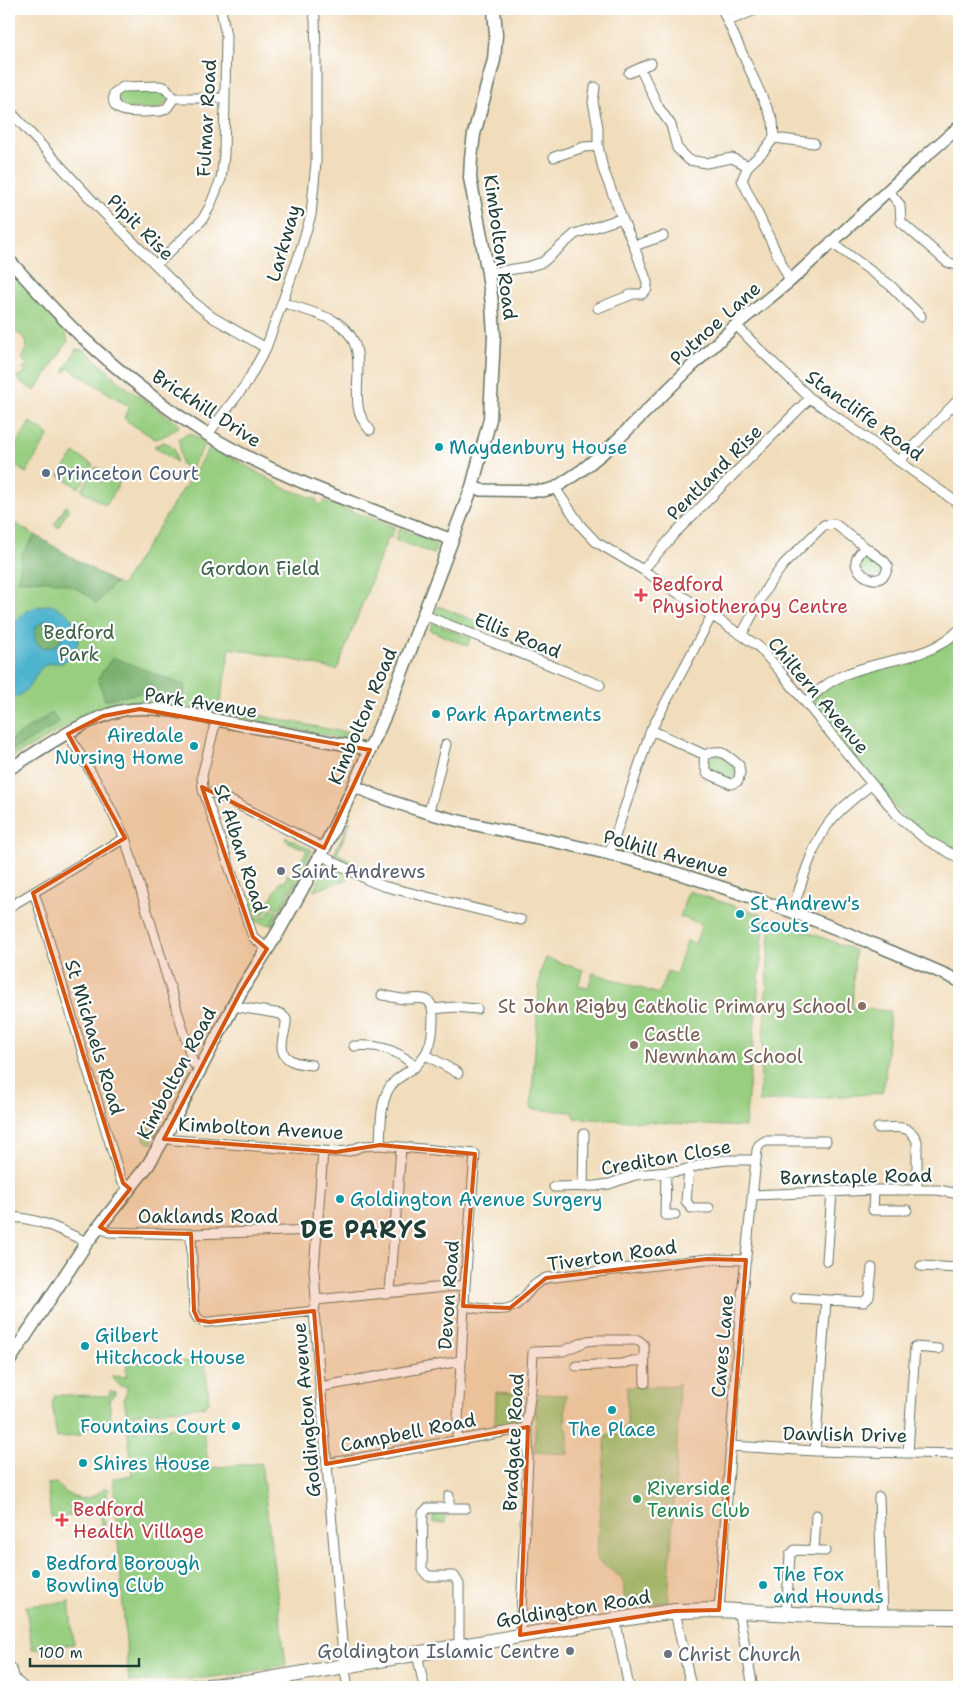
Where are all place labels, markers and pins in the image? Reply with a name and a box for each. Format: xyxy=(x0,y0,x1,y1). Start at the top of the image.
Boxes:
place label: Maydenbury House xyxy=(449,435,627,460)
marker: Maydenbury House xyxy=(433,441,445,453)
place label: Princeton Court xyxy=(56,461,199,486)
marker: Princeton Court xyxy=(40,467,52,479)
place label: Bedford Physiotherapy Centre xyxy=(652,572,848,619)
marker: Bedford Physiotherapy Centre xyxy=(634,588,648,602)
place label: Park Apartments xyxy=(446,702,602,727)
marker: Park Apartments xyxy=(430,708,442,720)
place label: Airedale Nursing Home xyxy=(55,723,184,770)
marker: Airedale Nursing Home xyxy=(188,740,200,752)
place label: Saint Andrews xyxy=(291,859,426,884)
marker: Saint Andrews xyxy=(275,865,287,877)
place label: St Andrew's Scouts xyxy=(750,891,860,938)
marker: St Andrew's Scouts xyxy=(734,908,746,920)
place label: St John Rigby Catholic Primary School xyxy=(498,994,852,1019)
marker: St John Rigby Catholic Primary School xyxy=(856,1000,868,1012)
place label: Castle Newnham School xyxy=(644,1022,803,1069)
marker: Castle Newnham School xyxy=(628,1039,640,1051)
place label: Goldington Avenue Surgery xyxy=(350,1187,602,1212)
marker: Goldington Avenue Surgery xyxy=(334,1193,346,1205)
place label: Gilbert Hitchcock House xyxy=(95,1323,246,1370)
marker: Gilbert Hitchcock House xyxy=(79,1340,91,1352)
marker: The Place xyxy=(606,1404,618,1416)
place label: Fountains Court xyxy=(80,1414,226,1439)
place label: The Place xyxy=(568,1417,656,1442)
marker: Fountains Court xyxy=(230,1420,242,1432)
place label: Shires House xyxy=(93,1451,210,1476)
marker: Shires House xyxy=(77,1457,89,1469)
place label: Riverside Tennis Club xyxy=(647,1476,750,1523)
marker: Riverside Tennis Club xyxy=(631,1493,643,1505)
place label: Bedford Health Village xyxy=(73,1497,204,1544)
marker: Bedford Health Village xyxy=(55,1513,69,1527)
place label: Bedford Borough Bowling Club xyxy=(46,1551,200,1598)
place label: The Fox and Hounds xyxy=(773,1562,884,1609)
marker: Bedford Borough Bowling Club xyxy=(30,1568,42,1580)
marker: The Fox and Hounds xyxy=(757,1579,769,1591)
place label: Goldington Islamic Centre xyxy=(317,1639,560,1664)
place label: Christ Church xyxy=(678,1642,801,1667)
marker: Goldington Islamic Centre xyxy=(564,1645,576,1657)
marker: Christ Church xyxy=(662,1648,674,1660)

